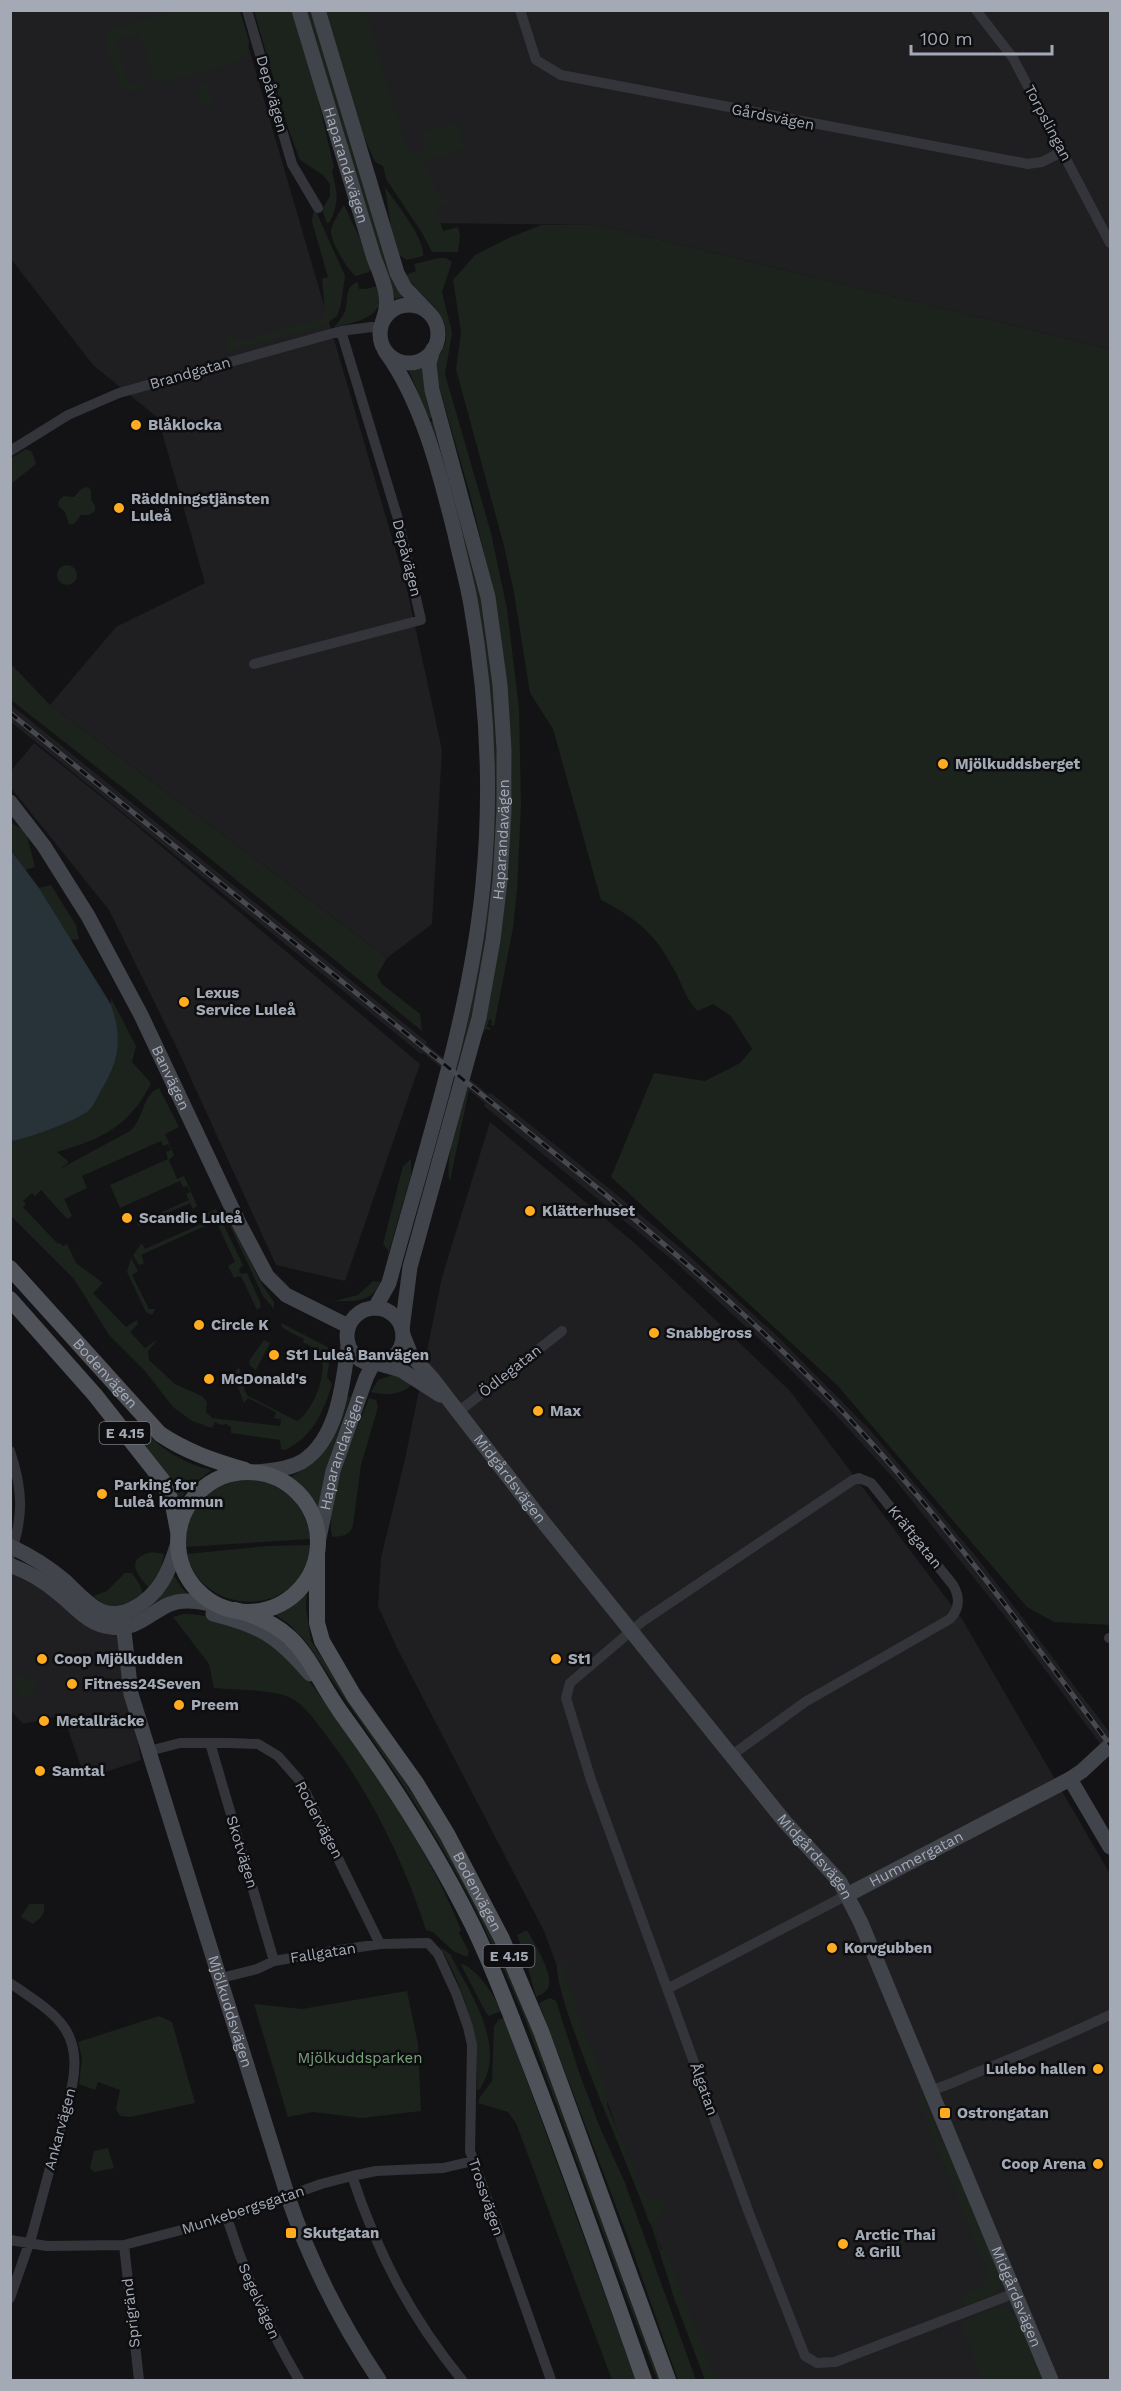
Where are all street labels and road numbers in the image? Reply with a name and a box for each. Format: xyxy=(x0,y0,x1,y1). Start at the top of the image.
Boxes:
street label: Depåvägen xyxy=(252,53,292,135)
street label: Torpslingan xyxy=(1020,82,1076,164)
street label: Gårdsvägen xyxy=(730,100,816,134)
street label: Haparandavägen xyxy=(320,105,372,225)
street label: Brandgatan xyxy=(148,353,232,393)
street label: Depåvägen xyxy=(389,517,425,599)
street label: Haparandavägen xyxy=(489,779,513,901)
street label: Banvägen xyxy=(148,1043,194,1113)
street label: Bodenvägen xyxy=(69,1335,141,1412)
street label: Ödlegatan xyxy=(475,1341,545,1401)
street label: Haparandavägen xyxy=(316,1392,369,1512)
road number: E 4.15 xyxy=(100,1422,150,1444)
street label: Midgårdsvägen xyxy=(470,1431,550,1527)
street label: Kräftgatan xyxy=(884,1502,946,1572)
street label: Rodervägen xyxy=(291,1778,347,1862)
street label: Midgårdsvägen xyxy=(773,1810,856,1903)
street label: Skotvägen xyxy=(222,1813,262,1891)
street label: Hummergatan xyxy=(866,1827,966,1891)
street label: Bodenvägen xyxy=(449,1849,506,1935)
street label: Fallgatan xyxy=(289,1939,357,1967)
road number: E 4.15 xyxy=(484,1945,534,1967)
street label: Mjölkuddsvägen xyxy=(204,1953,256,2070)
street label: Ålgatan xyxy=(686,2060,722,2118)
street label: Ankarvägen xyxy=(40,2086,80,2172)
street label: Trossvägen xyxy=(464,2156,508,2238)
street label: Munkebergsgatan xyxy=(179,2182,307,2238)
street label: Midgårdsvägen xyxy=(987,2243,1045,2350)
street label: Segelvägen xyxy=(234,2260,284,2342)
street label: Sprigränd xyxy=(118,2277,144,2349)

